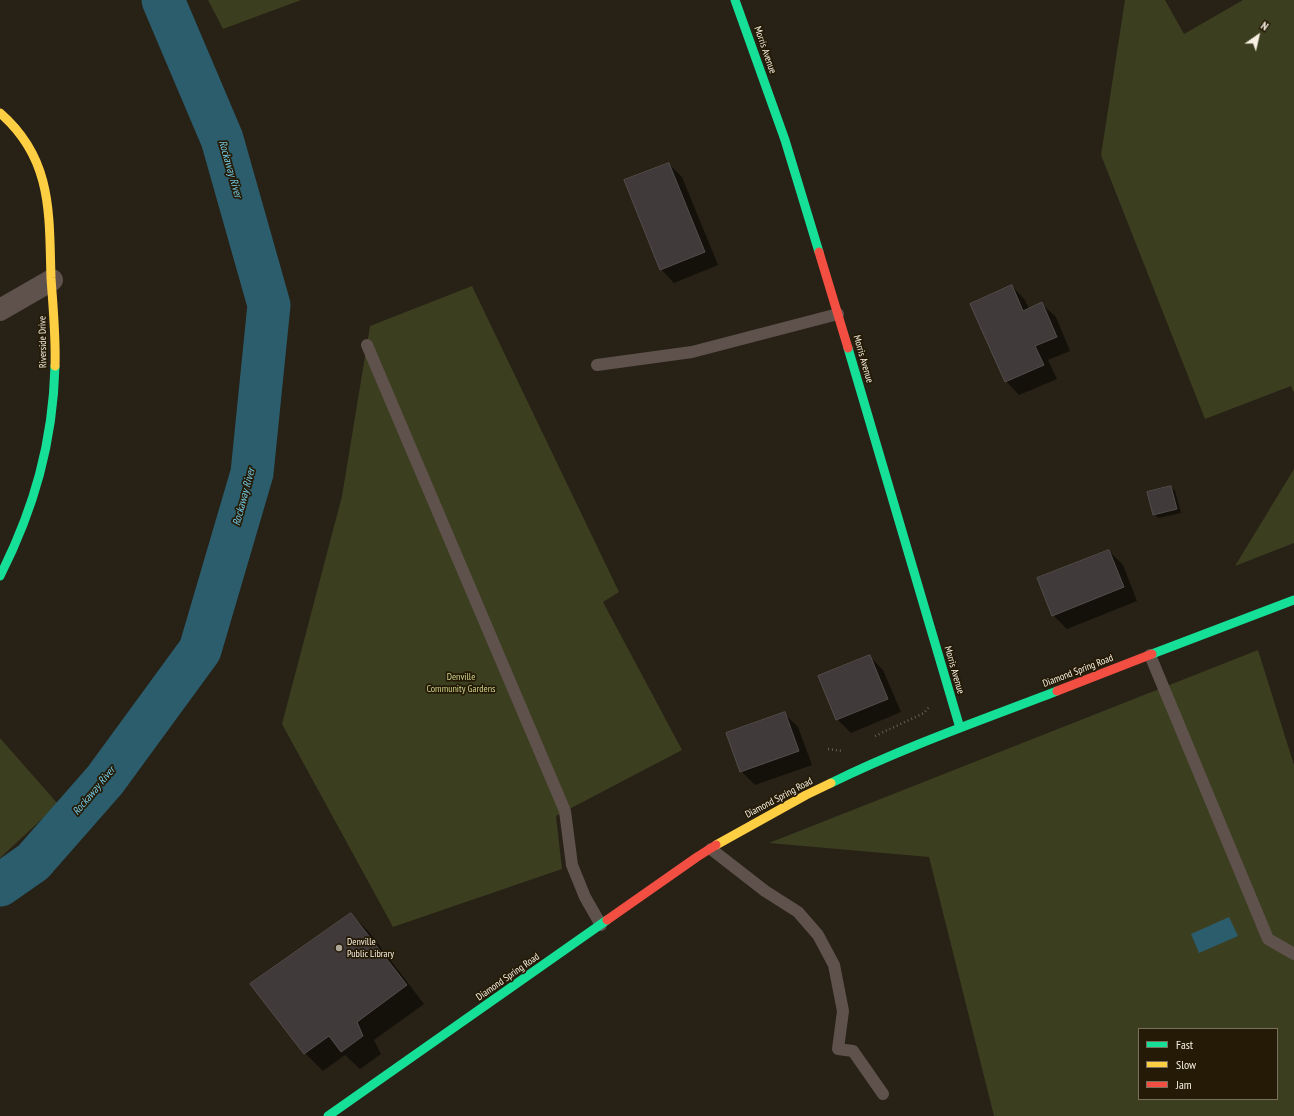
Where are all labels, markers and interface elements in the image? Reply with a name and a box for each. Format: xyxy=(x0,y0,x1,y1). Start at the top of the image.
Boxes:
north arrow xyxy=(1238,16,1278,56)
text: N xyxy=(1258,19,1271,34)
street label: Morris Avenue xyxy=(751,25,779,75)
water label: Rockaway River xyxy=(216,139,244,199)
street label: Riverside Drive xyxy=(37,316,49,368)
street label: Morris Avenue xyxy=(850,334,876,384)
water label: Rockaway River xyxy=(230,467,258,527)
street label: Morris Avenue xyxy=(941,645,967,695)
street label: Diamond Spring Road xyxy=(1041,652,1115,690)
park label: Denville Community Gardens xyxy=(427,671,495,694)
water label: Rockaway River xyxy=(70,764,118,818)
street label: Diamond Spring Road xyxy=(743,775,815,821)
place label: Denville Public Library xyxy=(347,936,394,960)
marker: Denville Public Library xyxy=(334,943,344,953)
street label: Diamond Spring Road xyxy=(474,951,542,1003)
legend xyxy=(1138,1028,1278,1100)
text: Fast xyxy=(1176,1037,1193,1052)
text: Slow xyxy=(1176,1057,1196,1072)
text: Jam xyxy=(1176,1077,1192,1092)

